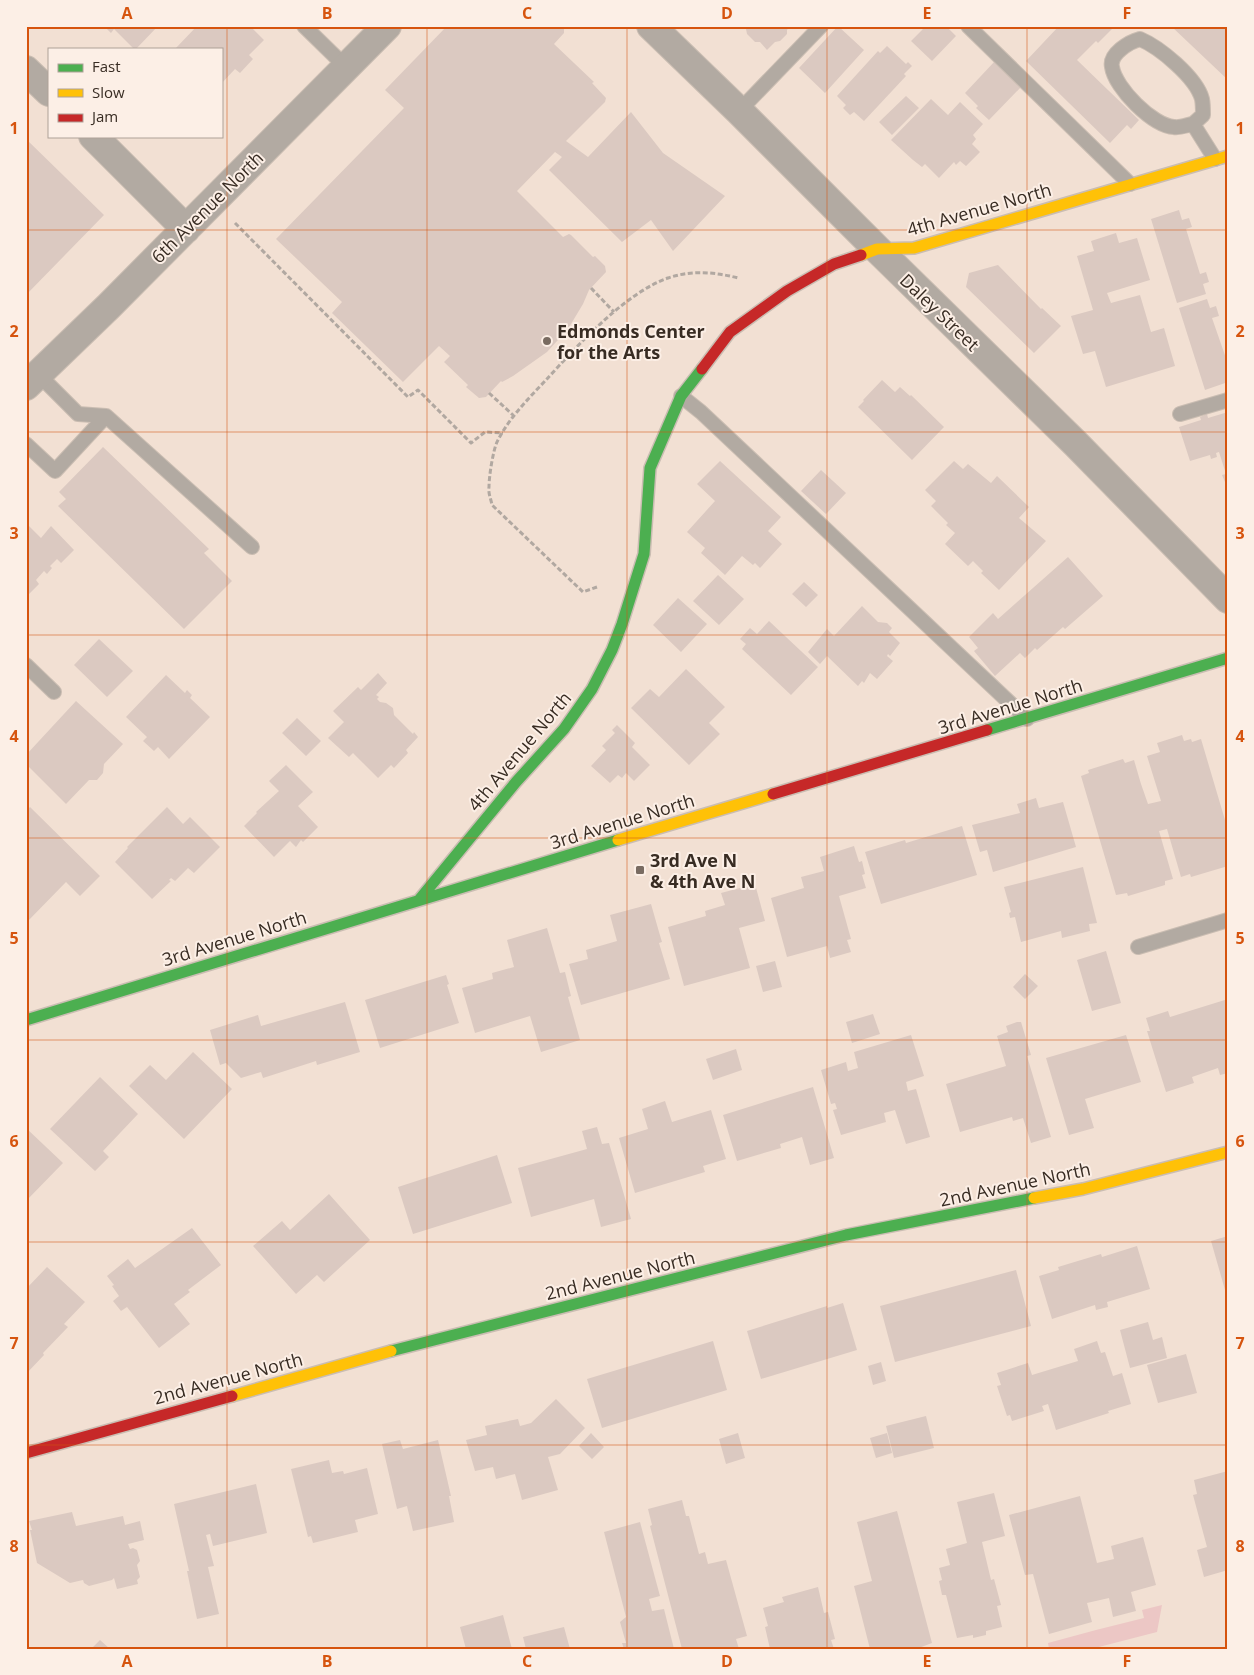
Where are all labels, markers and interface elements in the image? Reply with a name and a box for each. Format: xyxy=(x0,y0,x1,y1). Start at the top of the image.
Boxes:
text: A xyxy=(121,2,133,24)
text: B xyxy=(322,2,332,24)
text: C xyxy=(522,2,532,24)
text: D xyxy=(721,2,733,24)
text: E xyxy=(923,2,932,24)
text: F xyxy=(1123,2,1131,24)
legend xyxy=(48,48,222,138)
text: Fast xyxy=(92,56,121,76)
text: Slow xyxy=(92,82,125,102)
text: Jam xyxy=(90,106,118,126)
text: 1 xyxy=(9,117,19,139)
text: 1 xyxy=(1235,117,1245,139)
street label: 6th Avenue North xyxy=(146,146,268,268)
street label: 4th Avenue North xyxy=(904,177,1054,241)
street label: Daley Street xyxy=(895,268,985,356)
place label: Edmonds Center for the Arts xyxy=(557,319,705,364)
text: 2 xyxy=(9,320,19,342)
text: 2 xyxy=(1235,320,1245,342)
marker: Edmonds Center for the Arts xyxy=(541,335,553,347)
text: 3 xyxy=(9,522,19,544)
text: 3 xyxy=(1235,522,1245,544)
street label: 3rd Avenue North xyxy=(935,673,1085,739)
street label: 4th Avenue North xyxy=(462,686,576,816)
text: 4 xyxy=(9,725,19,747)
text: 4 xyxy=(1235,725,1245,747)
street label: 3rd Avenue North xyxy=(547,788,697,854)
place label: 3rd Ave N & 4th Ave N xyxy=(650,848,755,893)
marker: 3rd Ave N & 4th Ave N xyxy=(634,864,646,876)
street label: 3rd Avenue North xyxy=(159,905,309,971)
text: 5 xyxy=(9,927,19,949)
text: 5 xyxy=(1235,927,1245,949)
text: 6 xyxy=(9,1130,19,1152)
text: 6 xyxy=(1235,1130,1245,1152)
street label: 2nd Avenue North xyxy=(937,1156,1093,1212)
street label: 2nd Avenue North xyxy=(543,1245,697,1305)
text: 7 xyxy=(9,1332,19,1354)
text: 7 xyxy=(1235,1332,1245,1354)
street label: 2nd Avenue North xyxy=(151,1347,305,1409)
text: 8 xyxy=(9,1535,19,1557)
text: 8 xyxy=(1235,1535,1245,1557)
text: A xyxy=(121,1650,133,1672)
text: B xyxy=(322,1650,332,1672)
text: C xyxy=(522,1650,532,1672)
text: D xyxy=(721,1650,733,1672)
text: E xyxy=(923,1650,932,1672)
text: F xyxy=(1123,1650,1131,1672)

